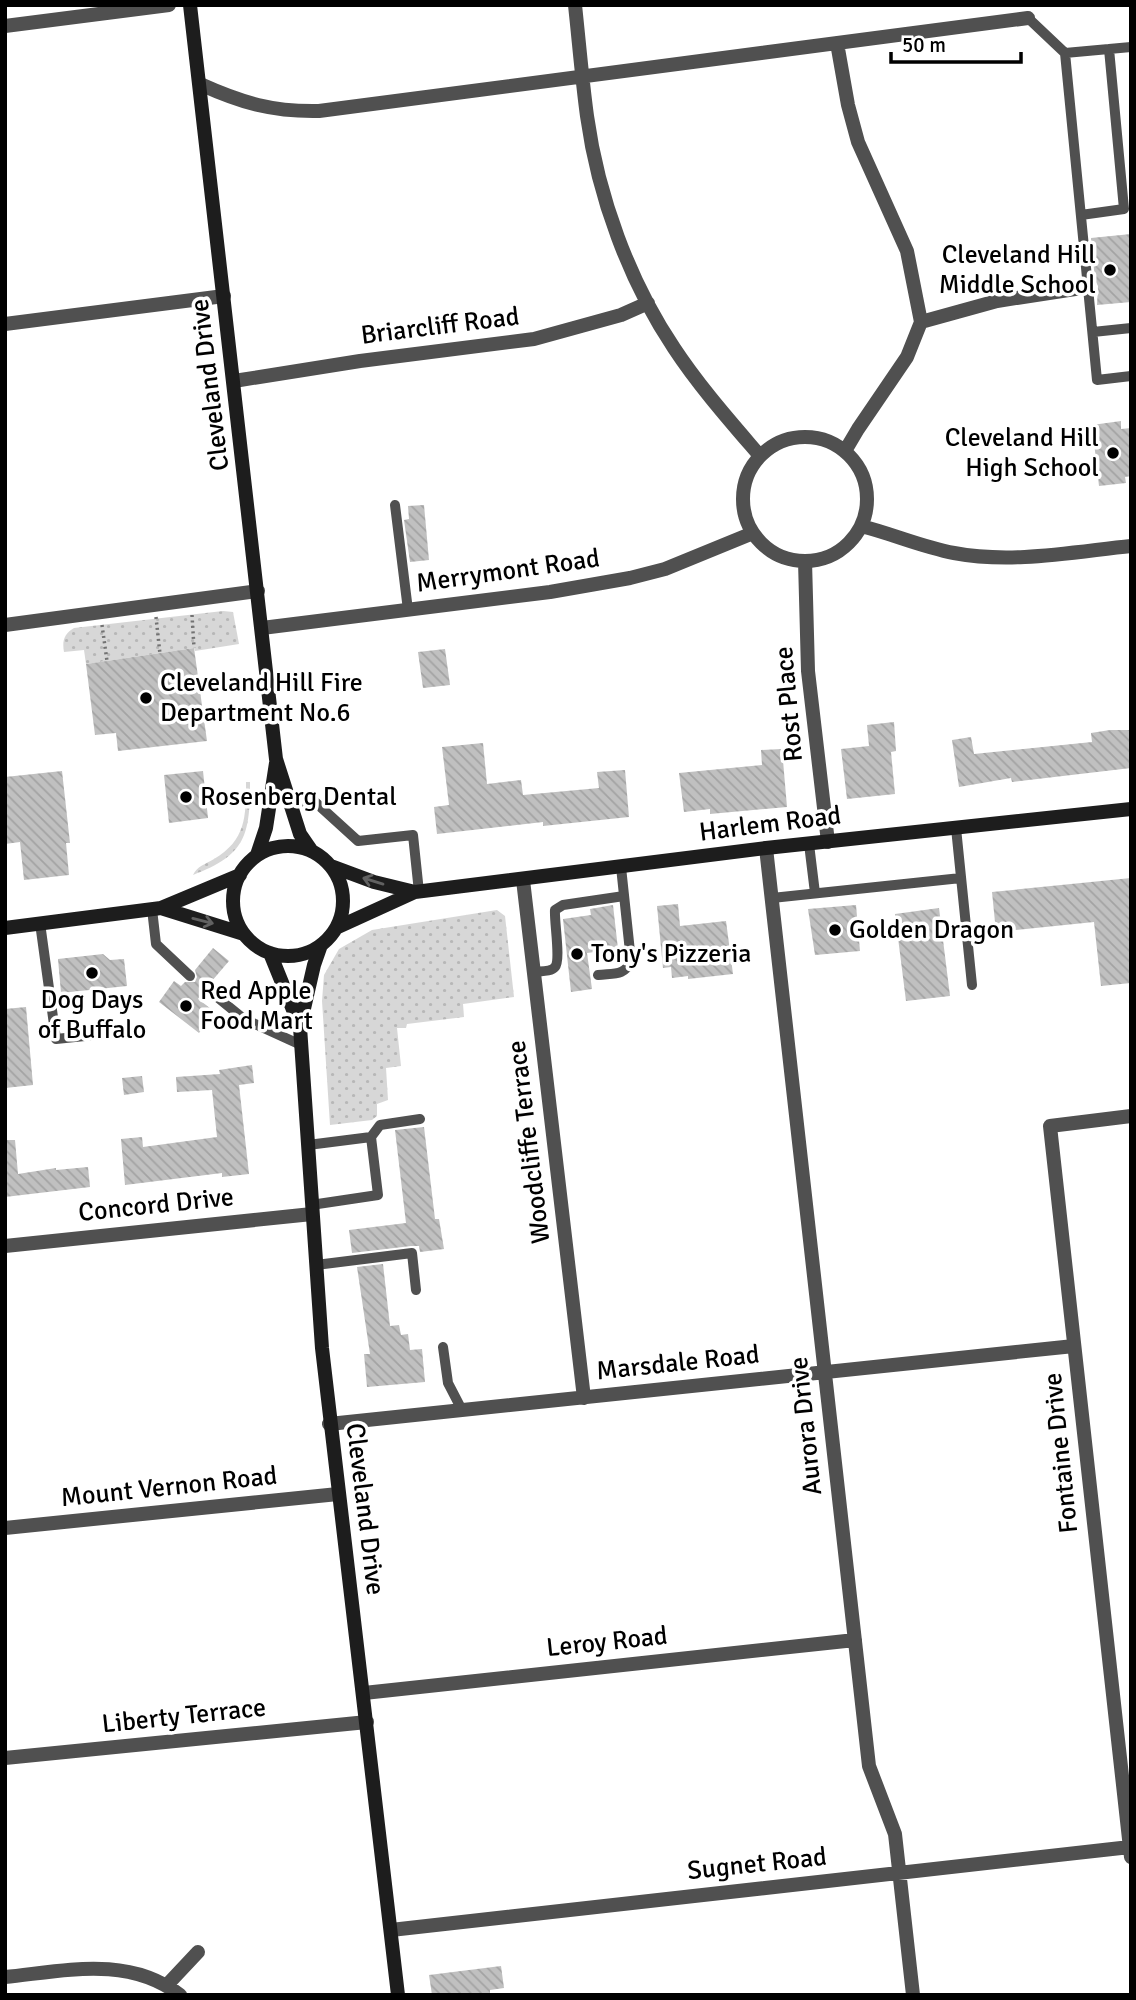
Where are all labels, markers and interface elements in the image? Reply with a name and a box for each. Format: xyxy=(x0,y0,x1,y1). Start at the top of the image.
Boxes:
scale bar xyxy=(891,21,1020,65)
text: 50 m xyxy=(902,32,946,58)
place label: Cleveland Hill Middle School xyxy=(939,239,1096,301)
marker: Cleveland Hill Middle School xyxy=(1102,262,1118,278)
street label: Cleveland Drive xyxy=(184,297,236,473)
street label: Briarcliff Road xyxy=(359,300,521,352)
place label: Cleveland Hill High School xyxy=(945,422,1099,484)
marker: Cleveland Hill High School xyxy=(1105,445,1121,461)
street label: Merrymont Road xyxy=(414,542,602,600)
street label: Rost Place xyxy=(768,645,810,763)
place label: Cleveland Hill Fire Department No.6 xyxy=(160,667,363,729)
marker: Cleveland Hill Fire Department No.6 xyxy=(138,690,154,706)
place label: Rosenberg Dental xyxy=(200,781,397,813)
marker: Rosenberg Dental xyxy=(178,789,194,805)
street label: Harlem Road xyxy=(697,799,843,849)
one-way arrow xyxy=(362,873,384,886)
place label: Golden Dragon xyxy=(849,914,1014,946)
one-way arrow xyxy=(191,915,214,928)
marker: Golden Dragon xyxy=(827,922,843,938)
place label: Tony's Pizzeria xyxy=(591,938,751,970)
marker: Tony's Pizzeria xyxy=(569,946,585,962)
marker: Dog Days of Buffalo xyxy=(84,965,100,981)
place label: Red Apple Food Mart xyxy=(200,975,313,1037)
place label: Dog Days of Buffalo xyxy=(38,984,146,1046)
marker: Red Apple Food Mart xyxy=(178,998,194,1014)
street label: Woodcliffe Terrace xyxy=(501,1039,557,1245)
street label: Concord Drive xyxy=(77,1181,235,1229)
street label: Marsdale Road xyxy=(595,1339,761,1387)
street label: Aurora Drive xyxy=(783,1355,829,1497)
street label: Fontaine Drive xyxy=(1037,1371,1085,1535)
street label: Cleveland Drive xyxy=(339,1421,391,1597)
street label: Mount Vernon Road xyxy=(59,1460,279,1514)
street label: Leroy Road xyxy=(545,1620,669,1664)
street label: Liberty Terrace xyxy=(100,1691,268,1741)
street label: Sugnet Road xyxy=(686,1841,828,1887)

